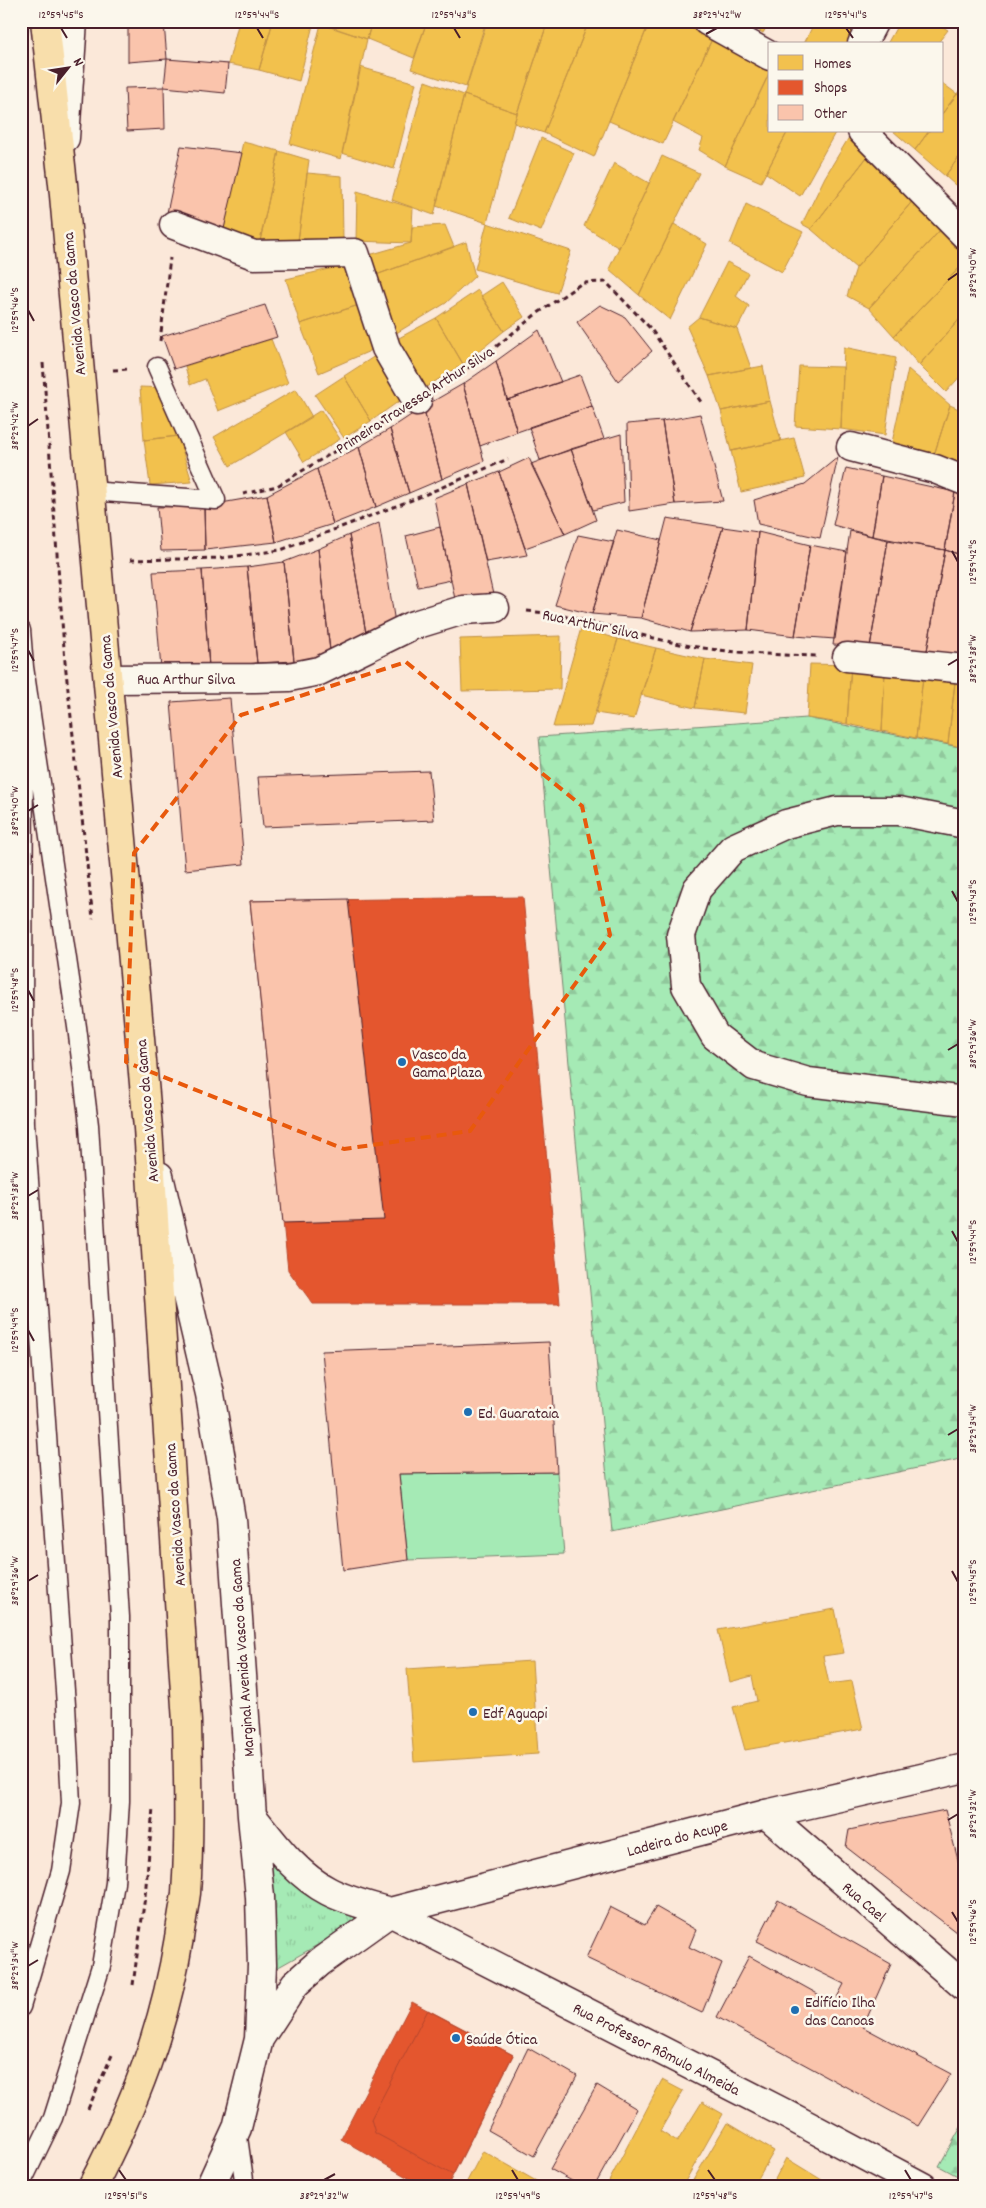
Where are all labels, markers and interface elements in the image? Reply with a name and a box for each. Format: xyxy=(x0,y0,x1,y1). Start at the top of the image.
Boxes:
text: 12°59'45"S xyxy=(38,7,84,24)
text: 12°59'44"S xyxy=(235,7,279,24)
text: 12°59'43"S xyxy=(431,7,477,24)
text: 38°29'42"W xyxy=(693,7,741,24)
text: 12°59'41"S xyxy=(825,7,867,24)
north arrow xyxy=(42,42,92,92)
legend xyxy=(768,42,944,132)
text: Homes xyxy=(814,54,852,76)
text: N xyxy=(67,55,88,71)
text: Shops xyxy=(814,78,847,100)
text: Other xyxy=(814,104,848,126)
street label: Avenida Vasco da Gama xyxy=(58,231,93,376)
text: 38°29'40"W xyxy=(965,248,982,298)
text: 12°59'46"S xyxy=(7,287,24,333)
street label: Primeira Travessa Arthur Silva xyxy=(332,341,500,461)
text: 38°29'42"W xyxy=(7,402,24,450)
text: 12°59'42"S xyxy=(965,540,982,584)
street label: Rua Arthur Silva xyxy=(540,604,641,647)
text: 12°59'47"S xyxy=(7,628,24,672)
street label: Avenida Vasco da Gama xyxy=(95,634,130,779)
text: 38°29'38"W xyxy=(965,635,982,683)
street label: Rua Arthur Silva xyxy=(137,669,236,692)
text: 38°29'40"W xyxy=(7,786,24,836)
text: 12°59'43"S xyxy=(965,879,982,925)
text: 12°59'48"S xyxy=(7,968,24,1012)
text: 38°29'36"W xyxy=(965,1019,982,1069)
street label: Avenida Vasco da Gama xyxy=(131,1038,166,1183)
place label: Vasco da Gama Plaza xyxy=(412,1044,482,1085)
marker: Vasco da Gama Plaza xyxy=(396,1056,408,1068)
text: 38°29'38"W xyxy=(7,1172,24,1220)
text: 12°59'44"S xyxy=(965,1220,982,1264)
text: 12°59'49"S xyxy=(7,1307,24,1353)
place label: Ed. Guarataia xyxy=(478,1403,559,1426)
text: 38°29'34"W xyxy=(965,1405,982,1453)
marker: Ed. Guarataia xyxy=(462,1406,474,1418)
street label: Avenida Vasco da Gama xyxy=(160,1442,193,1587)
text: 38°29'36"W xyxy=(7,1556,24,1606)
street label: Marginal Avenida Vasco da Gama xyxy=(225,1558,262,1758)
text: 12°59'45"S xyxy=(965,1559,982,1605)
place label: Edf Aguapi xyxy=(483,1703,548,1726)
marker: Edf Aguapi xyxy=(467,1706,479,1718)
text: 38°29'32"W xyxy=(965,1789,982,1838)
street label: Ladeira do Acupe xyxy=(625,1815,731,1864)
street label: Rua Cael xyxy=(836,1877,891,1929)
text: 12°59'46"S xyxy=(965,1899,982,1945)
text: 38°29'34"W xyxy=(7,1942,24,1990)
place label: Edifício Ilha das Canoas xyxy=(805,1992,876,2033)
street label: Rua Professor Rômulo Almeida xyxy=(568,1998,744,2103)
marker: Edifício Ilha das Canoas xyxy=(789,2004,801,2016)
place label: Saúde Ótica xyxy=(466,2029,538,2052)
marker: Saúde Ótica xyxy=(450,2032,462,2044)
text: 12°59'51"S xyxy=(105,2188,147,2205)
text: 38°29'32"W xyxy=(300,2188,349,2205)
text: 12°59'49"S xyxy=(495,2188,541,2205)
text: 12°59'48"S xyxy=(693,2188,737,2205)
text: 12°59'47"S xyxy=(889,2188,933,2205)

